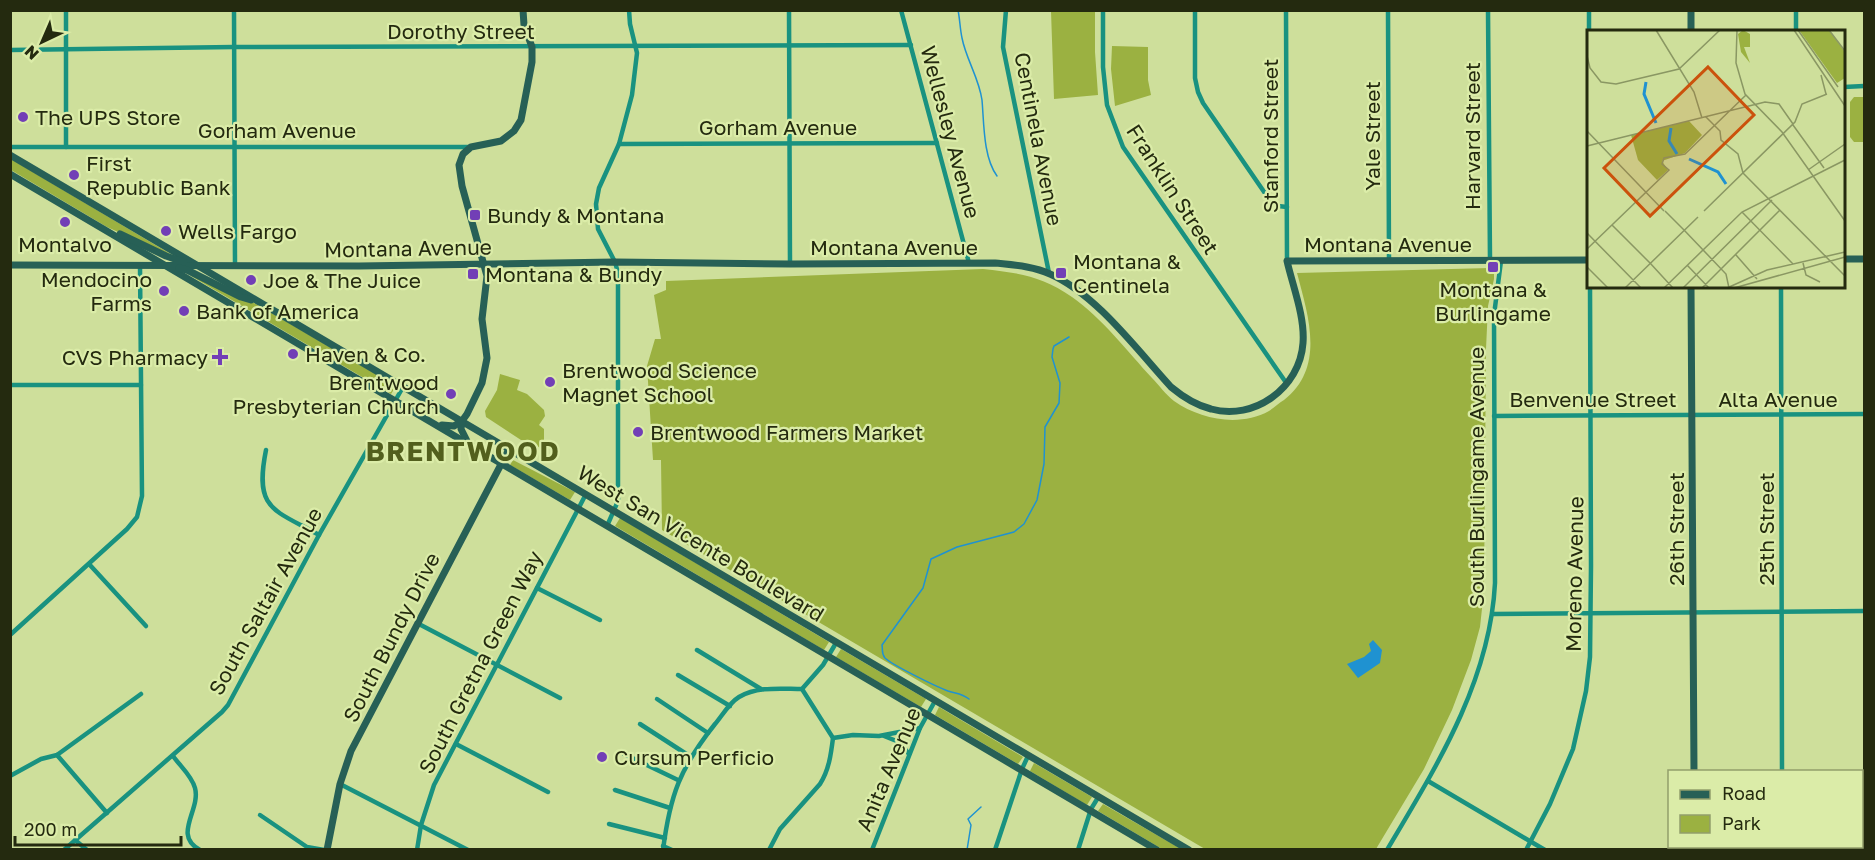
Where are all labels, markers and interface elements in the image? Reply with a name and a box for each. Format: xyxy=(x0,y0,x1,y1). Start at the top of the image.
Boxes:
north arrow xyxy=(12,12,72,72)
street label: Dorothy Street xyxy=(387,18,535,44)
inset map xyxy=(1587,30,1845,288)
text: N xyxy=(20,41,43,64)
street label: Wellesley Avenue xyxy=(915,43,987,221)
street label: Centinela Avenue xyxy=(1009,50,1069,228)
street label: Stanford Street xyxy=(1257,59,1283,213)
street label: Harvard Street xyxy=(1459,62,1485,210)
street label: Yale Street xyxy=(1359,81,1385,191)
place label: The UPS Store xyxy=(35,104,180,130)
marker: The UPS Store xyxy=(16,110,30,124)
street label: Gorham Avenue xyxy=(699,114,857,140)
street label: Gorham Avenue xyxy=(198,117,356,143)
street label: Franklin Street xyxy=(1121,119,1225,259)
place label: First Republic Bank xyxy=(86,150,231,200)
marker: First Republic Bank xyxy=(67,168,81,182)
place label: Bundy & Montana xyxy=(487,202,664,228)
marker: Bundy & Montana xyxy=(468,208,482,222)
marker: Montalvo xyxy=(58,215,72,229)
place label: Wells Fargo xyxy=(178,218,297,244)
marker: Wells Fargo xyxy=(159,224,173,238)
place label: Montalvo xyxy=(18,231,112,257)
street label: Montana Avenue xyxy=(1304,231,1472,257)
street label: Montana Avenue xyxy=(324,234,492,262)
street label: Montana Avenue xyxy=(810,234,978,260)
place label: Montana & Centinela xyxy=(1073,248,1181,298)
marker: Montana & Burlingame xyxy=(1486,260,1500,274)
place label: Montana & Bundy xyxy=(485,261,663,287)
place label: Mendocino Farms xyxy=(41,266,152,316)
marker: Montana & Centinela xyxy=(1054,266,1068,280)
place label: Joe & The Juice xyxy=(263,267,421,293)
marker: Montana & Bundy xyxy=(466,267,480,281)
marker: Joe & The Juice xyxy=(244,273,258,287)
place label: Montana & Burlingame xyxy=(1435,276,1551,326)
marker: Mendocino Farms xyxy=(157,284,171,298)
place label: Bank of America xyxy=(196,298,359,324)
marker: Bank of America xyxy=(177,304,191,318)
place label: Haven & Co. xyxy=(305,341,426,367)
place label: CVS Pharmacy xyxy=(62,344,208,370)
marker: Haven & Co. xyxy=(286,347,300,361)
street label: South Burlingame Avenue xyxy=(1463,347,1489,607)
marker: CVS Pharmacy xyxy=(213,350,227,364)
place label: Brentwood Science Magnet School xyxy=(562,357,757,407)
place label: Brentwood Presbyterian Church xyxy=(232,369,439,419)
marker: Brentwood Science Magnet School xyxy=(543,375,557,389)
street label: Benvenue Street xyxy=(1509,386,1677,412)
street label: Alta Avenue xyxy=(1718,386,1838,412)
marker: Brentwood Presbyterian Church xyxy=(444,387,458,401)
place label: Brentwood Farmers Market xyxy=(650,419,923,445)
marker: Brentwood Farmers Market xyxy=(631,425,645,439)
district label: BRENTWOOD xyxy=(366,435,560,467)
street label: West San Vicente Boulevard xyxy=(573,459,829,627)
street label: 26th Street xyxy=(1663,472,1689,586)
street label: 25th Street xyxy=(1753,472,1779,586)
street label: Moreno Avenue xyxy=(1560,496,1588,652)
street label: South Saltair Avenue xyxy=(203,503,327,699)
street label: South Gretna Green Way xyxy=(412,546,548,778)
street label: South Bundy Drive xyxy=(337,548,445,726)
street label: Anita Avenue xyxy=(850,703,926,835)
place label: Cursum Perficio xyxy=(614,744,774,770)
marker: Cursum Perficio xyxy=(595,750,609,764)
legend xyxy=(1668,770,1863,848)
text: Road xyxy=(1722,782,1766,804)
scale bar xyxy=(15,809,182,847)
text: Park xyxy=(1722,812,1761,834)
text: 200 m xyxy=(24,818,77,840)

